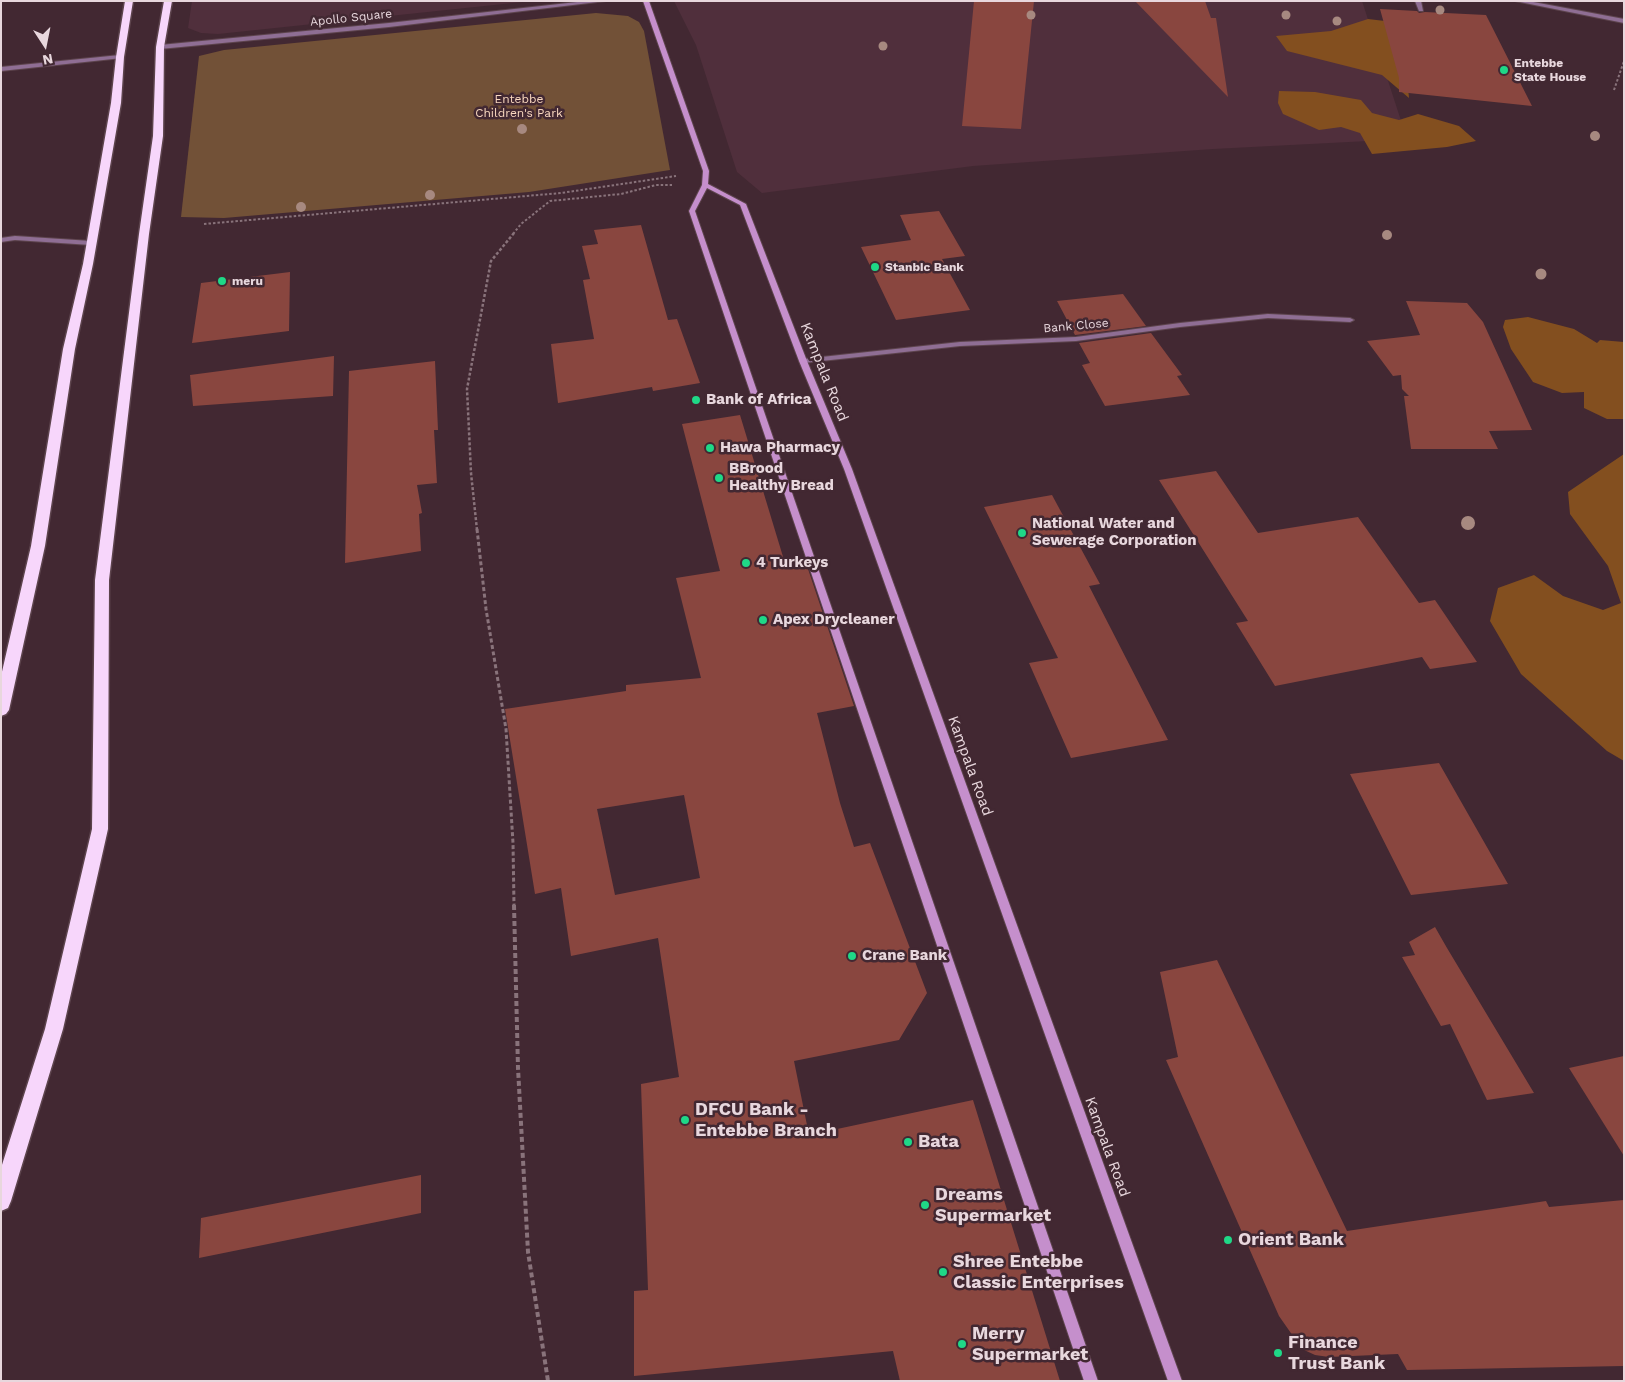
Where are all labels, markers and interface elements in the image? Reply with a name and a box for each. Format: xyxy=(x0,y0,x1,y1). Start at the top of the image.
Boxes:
street label: Apollo Square xyxy=(309,7,393,29)
north arrow xyxy=(20,20,70,70)
text: N xyxy=(41,51,54,69)
place label: Entebbe State House xyxy=(1514,56,1586,84)
marker: Entebbe State House xyxy=(1498,64,1510,76)
park label: Entebbe Children's Park xyxy=(475,92,563,120)
place label: Stanbic Bank xyxy=(885,260,964,274)
marker: Stanbic Bank xyxy=(869,261,881,273)
place label: meru xyxy=(232,274,263,288)
marker: meru xyxy=(216,275,228,287)
street label: Bank Close xyxy=(1043,316,1109,336)
street label: Kampala Road xyxy=(796,320,852,424)
place label: Bank of Africa xyxy=(706,391,812,409)
marker: Bank of Africa xyxy=(690,394,702,406)
place label: Hawa Pharmacy xyxy=(720,439,840,457)
marker: Hawa Pharmacy xyxy=(704,442,716,454)
place label: BBrood Healthy Bread xyxy=(729,460,834,495)
marker: BBrood Healthy Bread xyxy=(713,472,725,484)
place label: National Water and Sewerage Corporation xyxy=(1032,515,1197,550)
marker: National Water and Sewerage Corporation xyxy=(1016,527,1028,539)
place label: 4 Turkeys xyxy=(756,554,828,572)
marker: 4 Turkeys xyxy=(740,557,752,569)
place label: Apex Drycleaner xyxy=(773,611,895,629)
marker: Apex Drycleaner xyxy=(757,614,769,626)
street label: Kampala Road xyxy=(944,714,996,818)
place label: Crane Bank xyxy=(862,947,947,965)
marker: Crane Bank xyxy=(846,950,858,962)
street label: Kampala Road xyxy=(1081,1095,1133,1199)
place label: DFCU Bank - Entebbe Branch xyxy=(695,1099,837,1142)
marker: DFCU Bank - Entebbe Branch xyxy=(679,1114,691,1126)
place label: Bata xyxy=(918,1131,959,1153)
marker: Bata xyxy=(902,1136,914,1148)
place label: Dreams Supermarket xyxy=(935,1184,1051,1226)
marker: Dreams Supermarket xyxy=(919,1199,931,1211)
place label: Orient Bank xyxy=(1238,1229,1344,1251)
marker: Orient Bank xyxy=(1222,1234,1234,1246)
place label: Shree Entebbe Classic Enterprises xyxy=(953,1251,1124,1294)
marker: Shree Entebbe Classic Enterprises xyxy=(937,1266,949,1278)
place label: Merry Supermarket xyxy=(972,1323,1088,1366)
place label: Finance Trust Bank xyxy=(1288,1332,1385,1375)
marker: Merry Supermarket xyxy=(956,1338,968,1350)
marker: Finance Trust Bank xyxy=(1272,1347,1284,1359)

